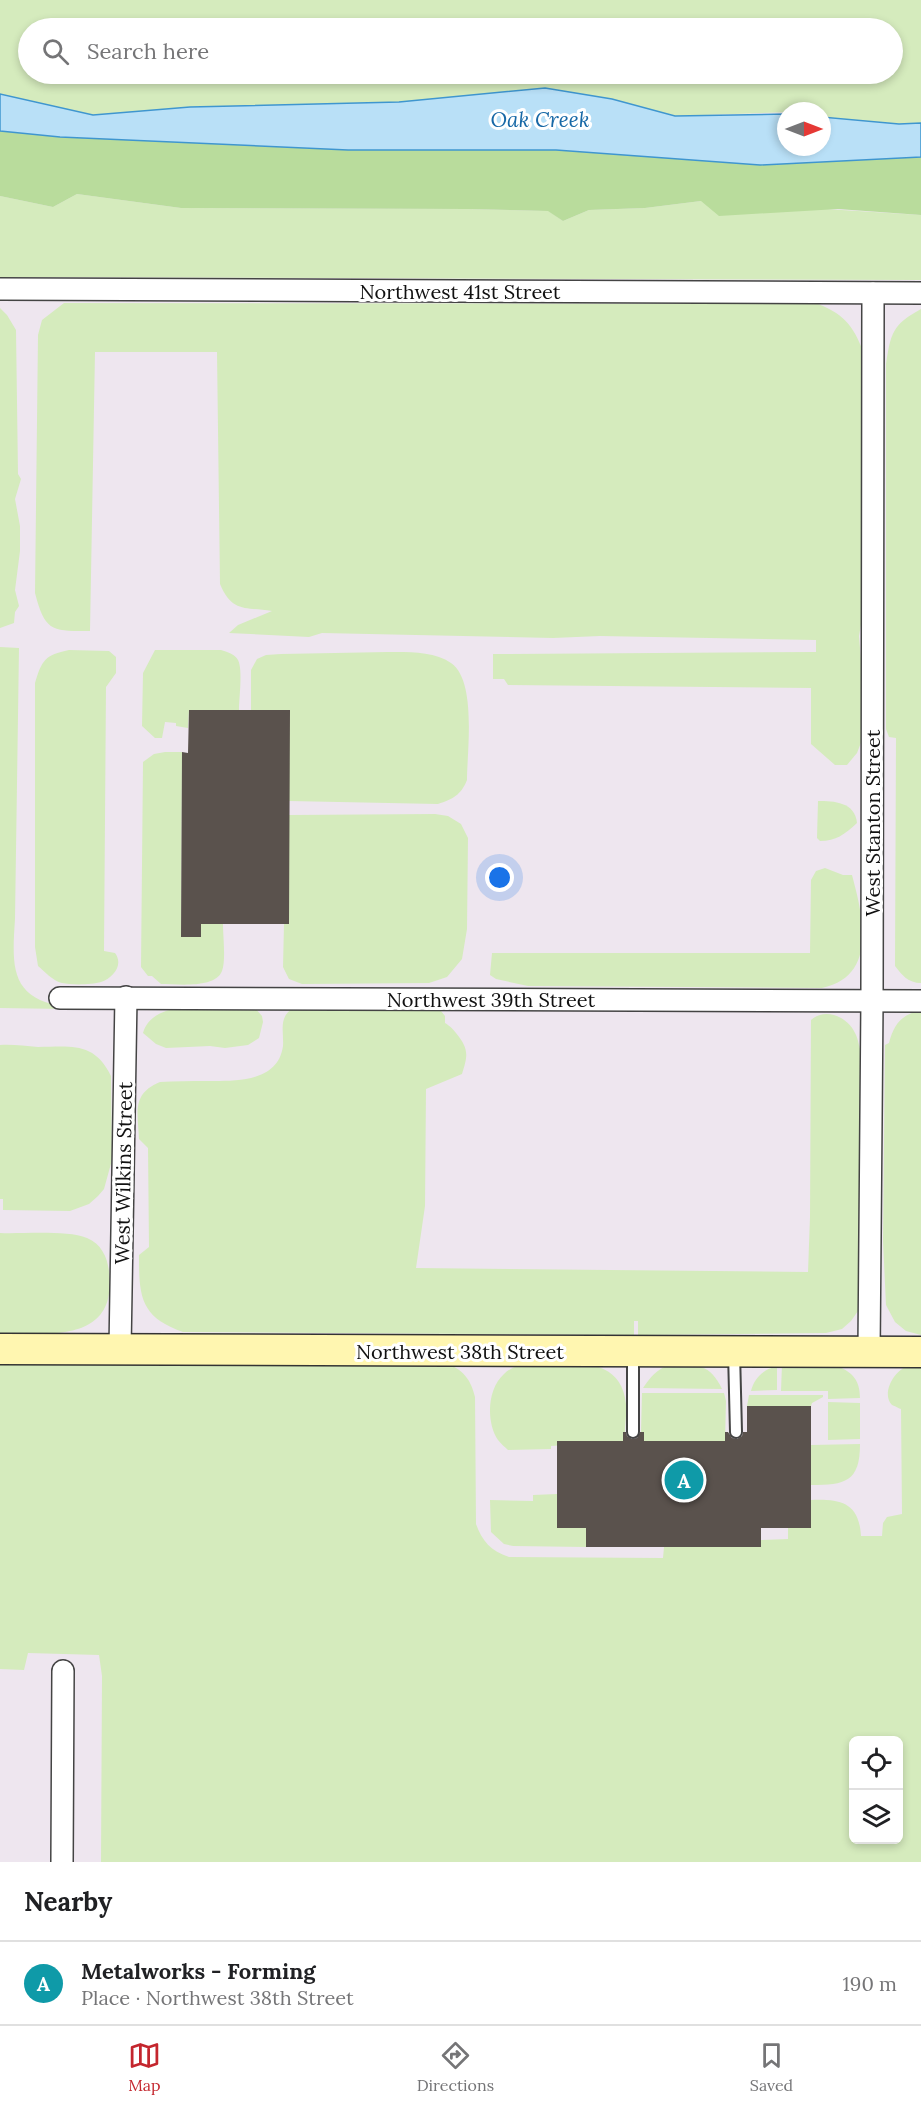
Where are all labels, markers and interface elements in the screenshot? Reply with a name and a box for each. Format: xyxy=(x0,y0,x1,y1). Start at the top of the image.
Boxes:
search box xyxy=(18,18,903,84)
icon: search xyxy=(39,35,72,68)
text: Search here xyxy=(87,37,209,65)
north arrow xyxy=(777,102,831,156)
water label: Oak Creek xyxy=(490,106,590,133)
street label: Northwest 41st Street xyxy=(359,279,561,304)
street label: West Stanton Street xyxy=(860,729,885,917)
your location xyxy=(485,863,514,892)
street label: Northwest 39th Street xyxy=(387,987,595,1012)
street label: West Wilkins Street xyxy=(109,1081,137,1264)
street label: Northwest 38th Street xyxy=(356,1339,564,1364)
pin: A xyxy=(664,1458,704,1502)
map controls xyxy=(849,1736,903,1844)
button: locate xyxy=(849,1736,903,1790)
button: layers xyxy=(849,1790,903,1844)
text: Nearby xyxy=(24,1885,112,1918)
text: Metalworks - Forming xyxy=(81,1957,316,1985)
text: A xyxy=(37,1971,50,1996)
text: 190 m xyxy=(843,1971,897,1996)
text: Place · Northwest 38th Street xyxy=(81,1985,354,2010)
tab: Map xyxy=(128,2039,161,2095)
tab: Directions xyxy=(417,2039,494,2095)
tab: Saved xyxy=(750,2039,793,2095)

